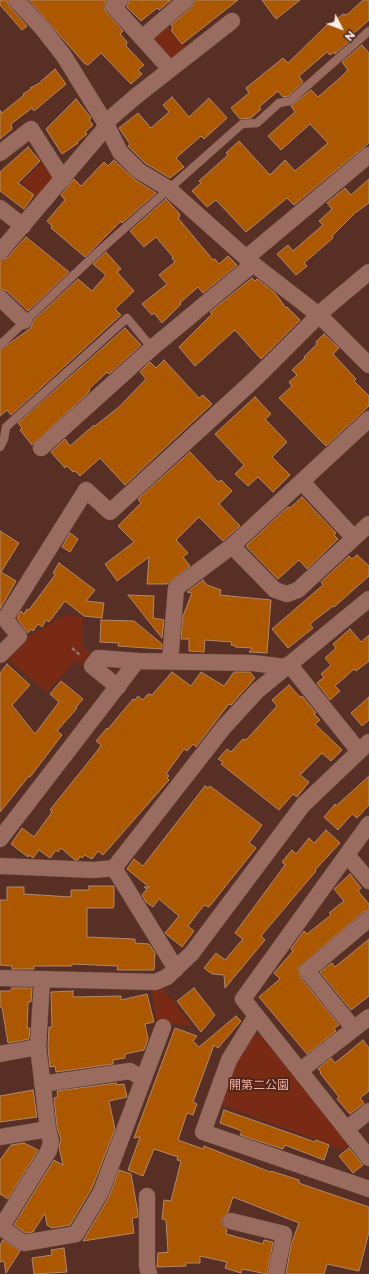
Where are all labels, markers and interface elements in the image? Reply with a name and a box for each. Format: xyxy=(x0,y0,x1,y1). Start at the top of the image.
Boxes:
north arrow xyxy=(321,8,361,48)
text: N xyxy=(342,28,358,44)
park label: 開第二公園 xyxy=(229,1078,289,1092)

